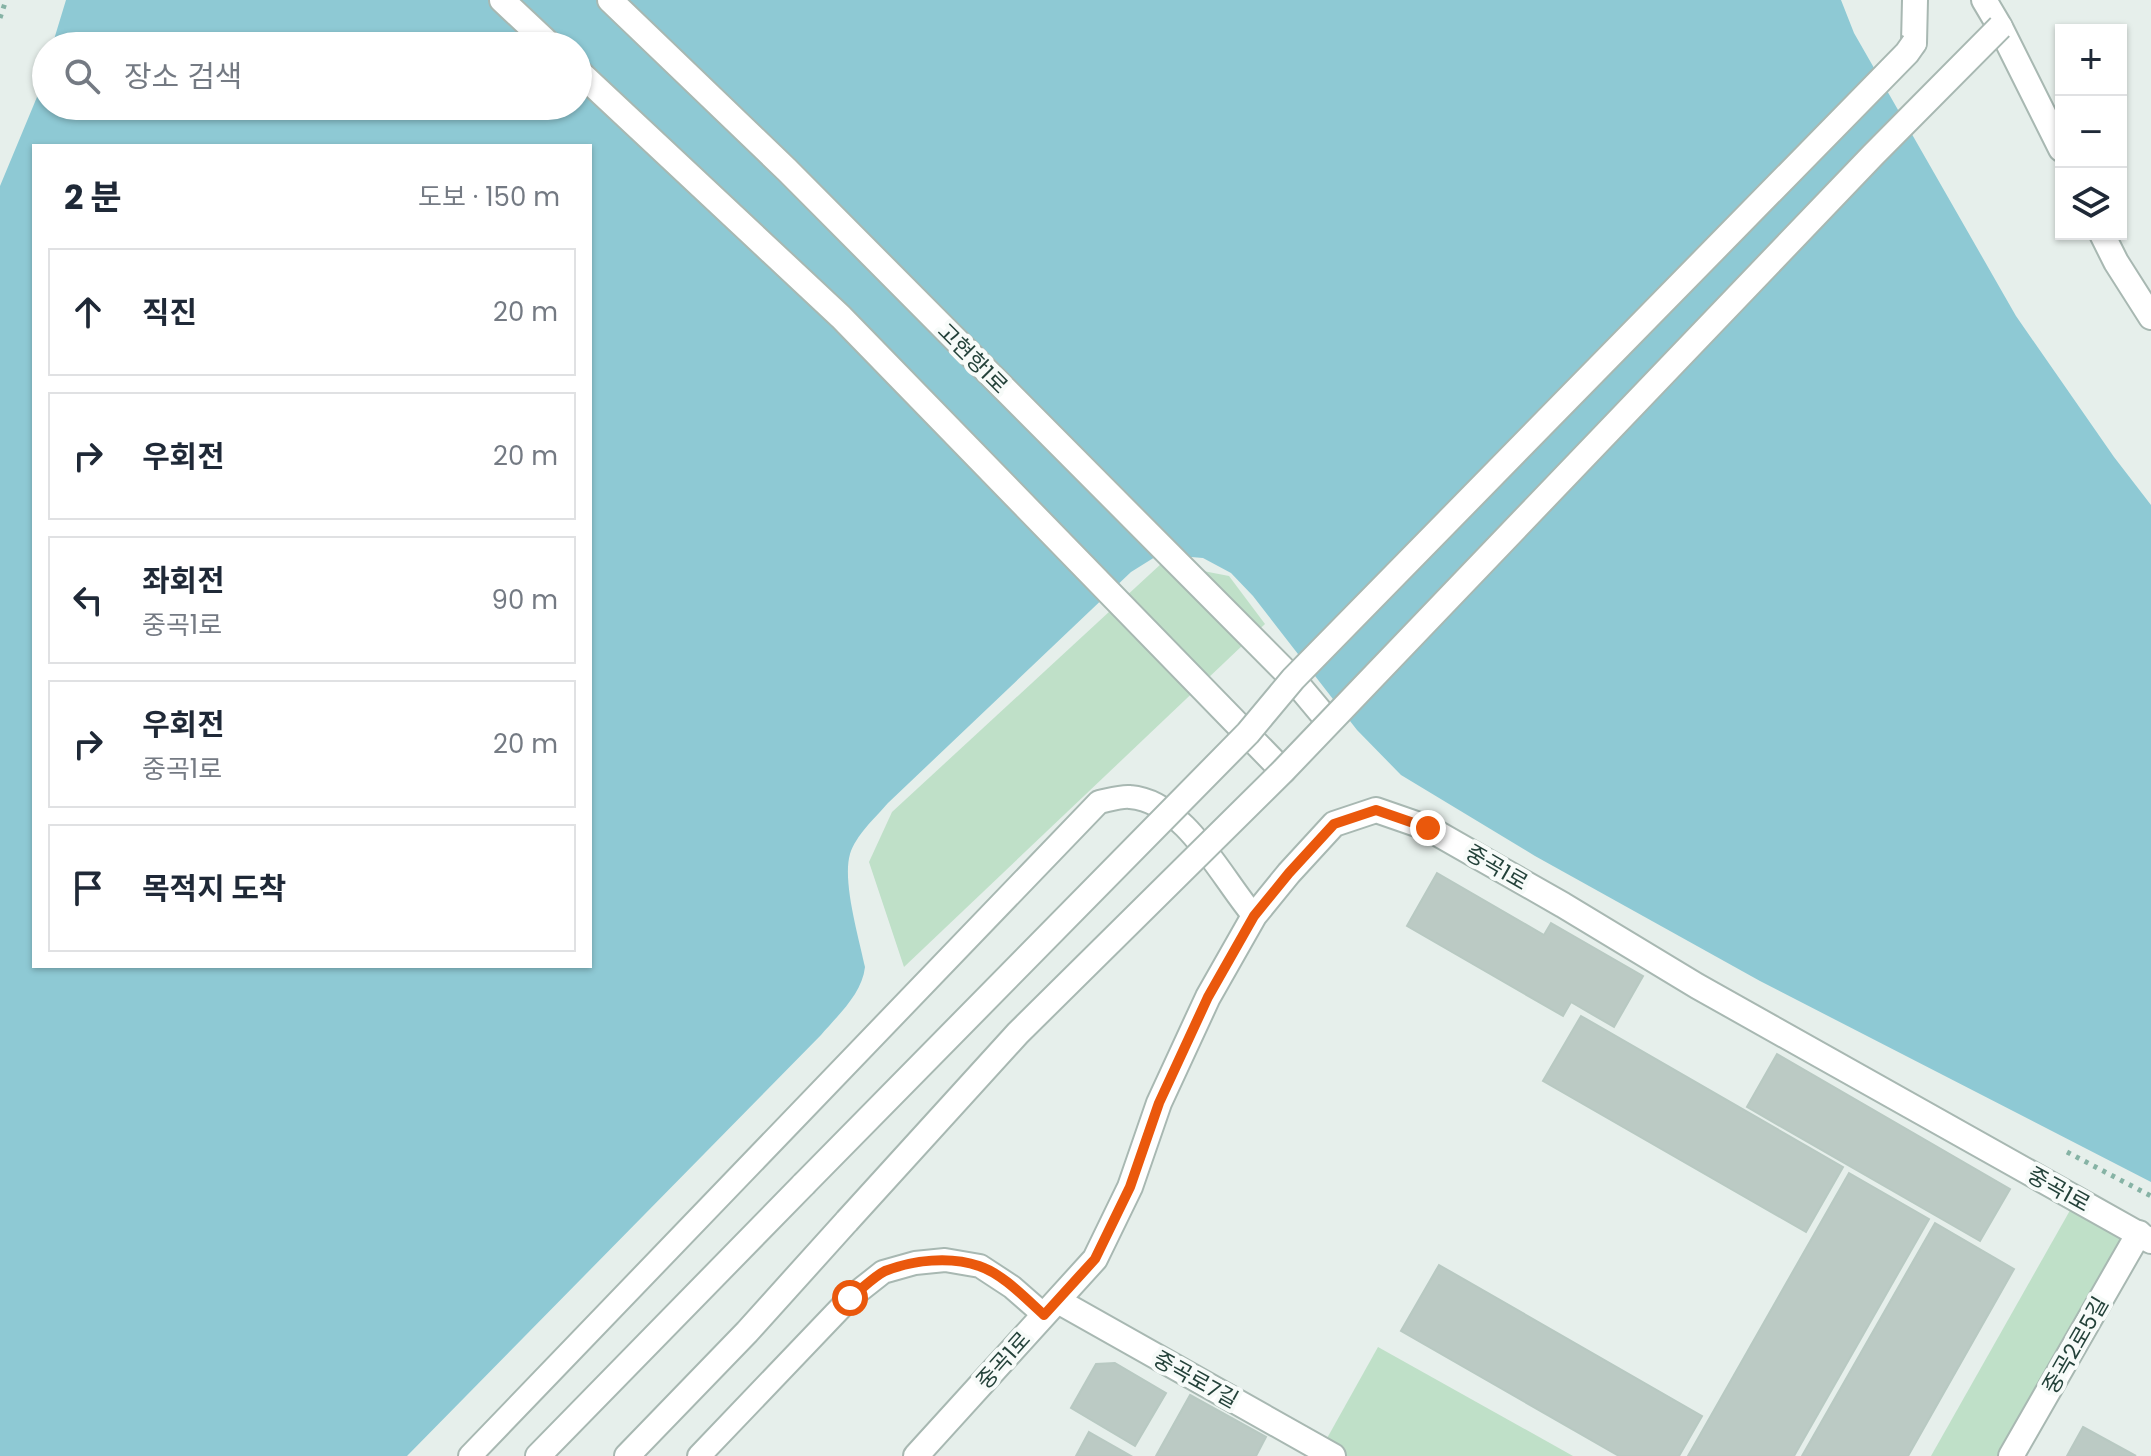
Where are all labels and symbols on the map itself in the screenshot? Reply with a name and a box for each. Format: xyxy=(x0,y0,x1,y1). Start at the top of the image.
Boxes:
street label: 고현항1로 xyxy=(931,316,1015,400)
route end xyxy=(1410,810,1446,846)
street label: 중곡1로 xyxy=(1460,837,1534,898)
street label: 중곡1로 xyxy=(2022,1159,2096,1219)
route start xyxy=(832,1280,868,1316)
street label: 중곡2로5길 xyxy=(2035,1291,2116,1400)
street label: 중곡1로 xyxy=(969,1325,1038,1396)
street label: 중곡로7길 xyxy=(1148,1343,1244,1416)

